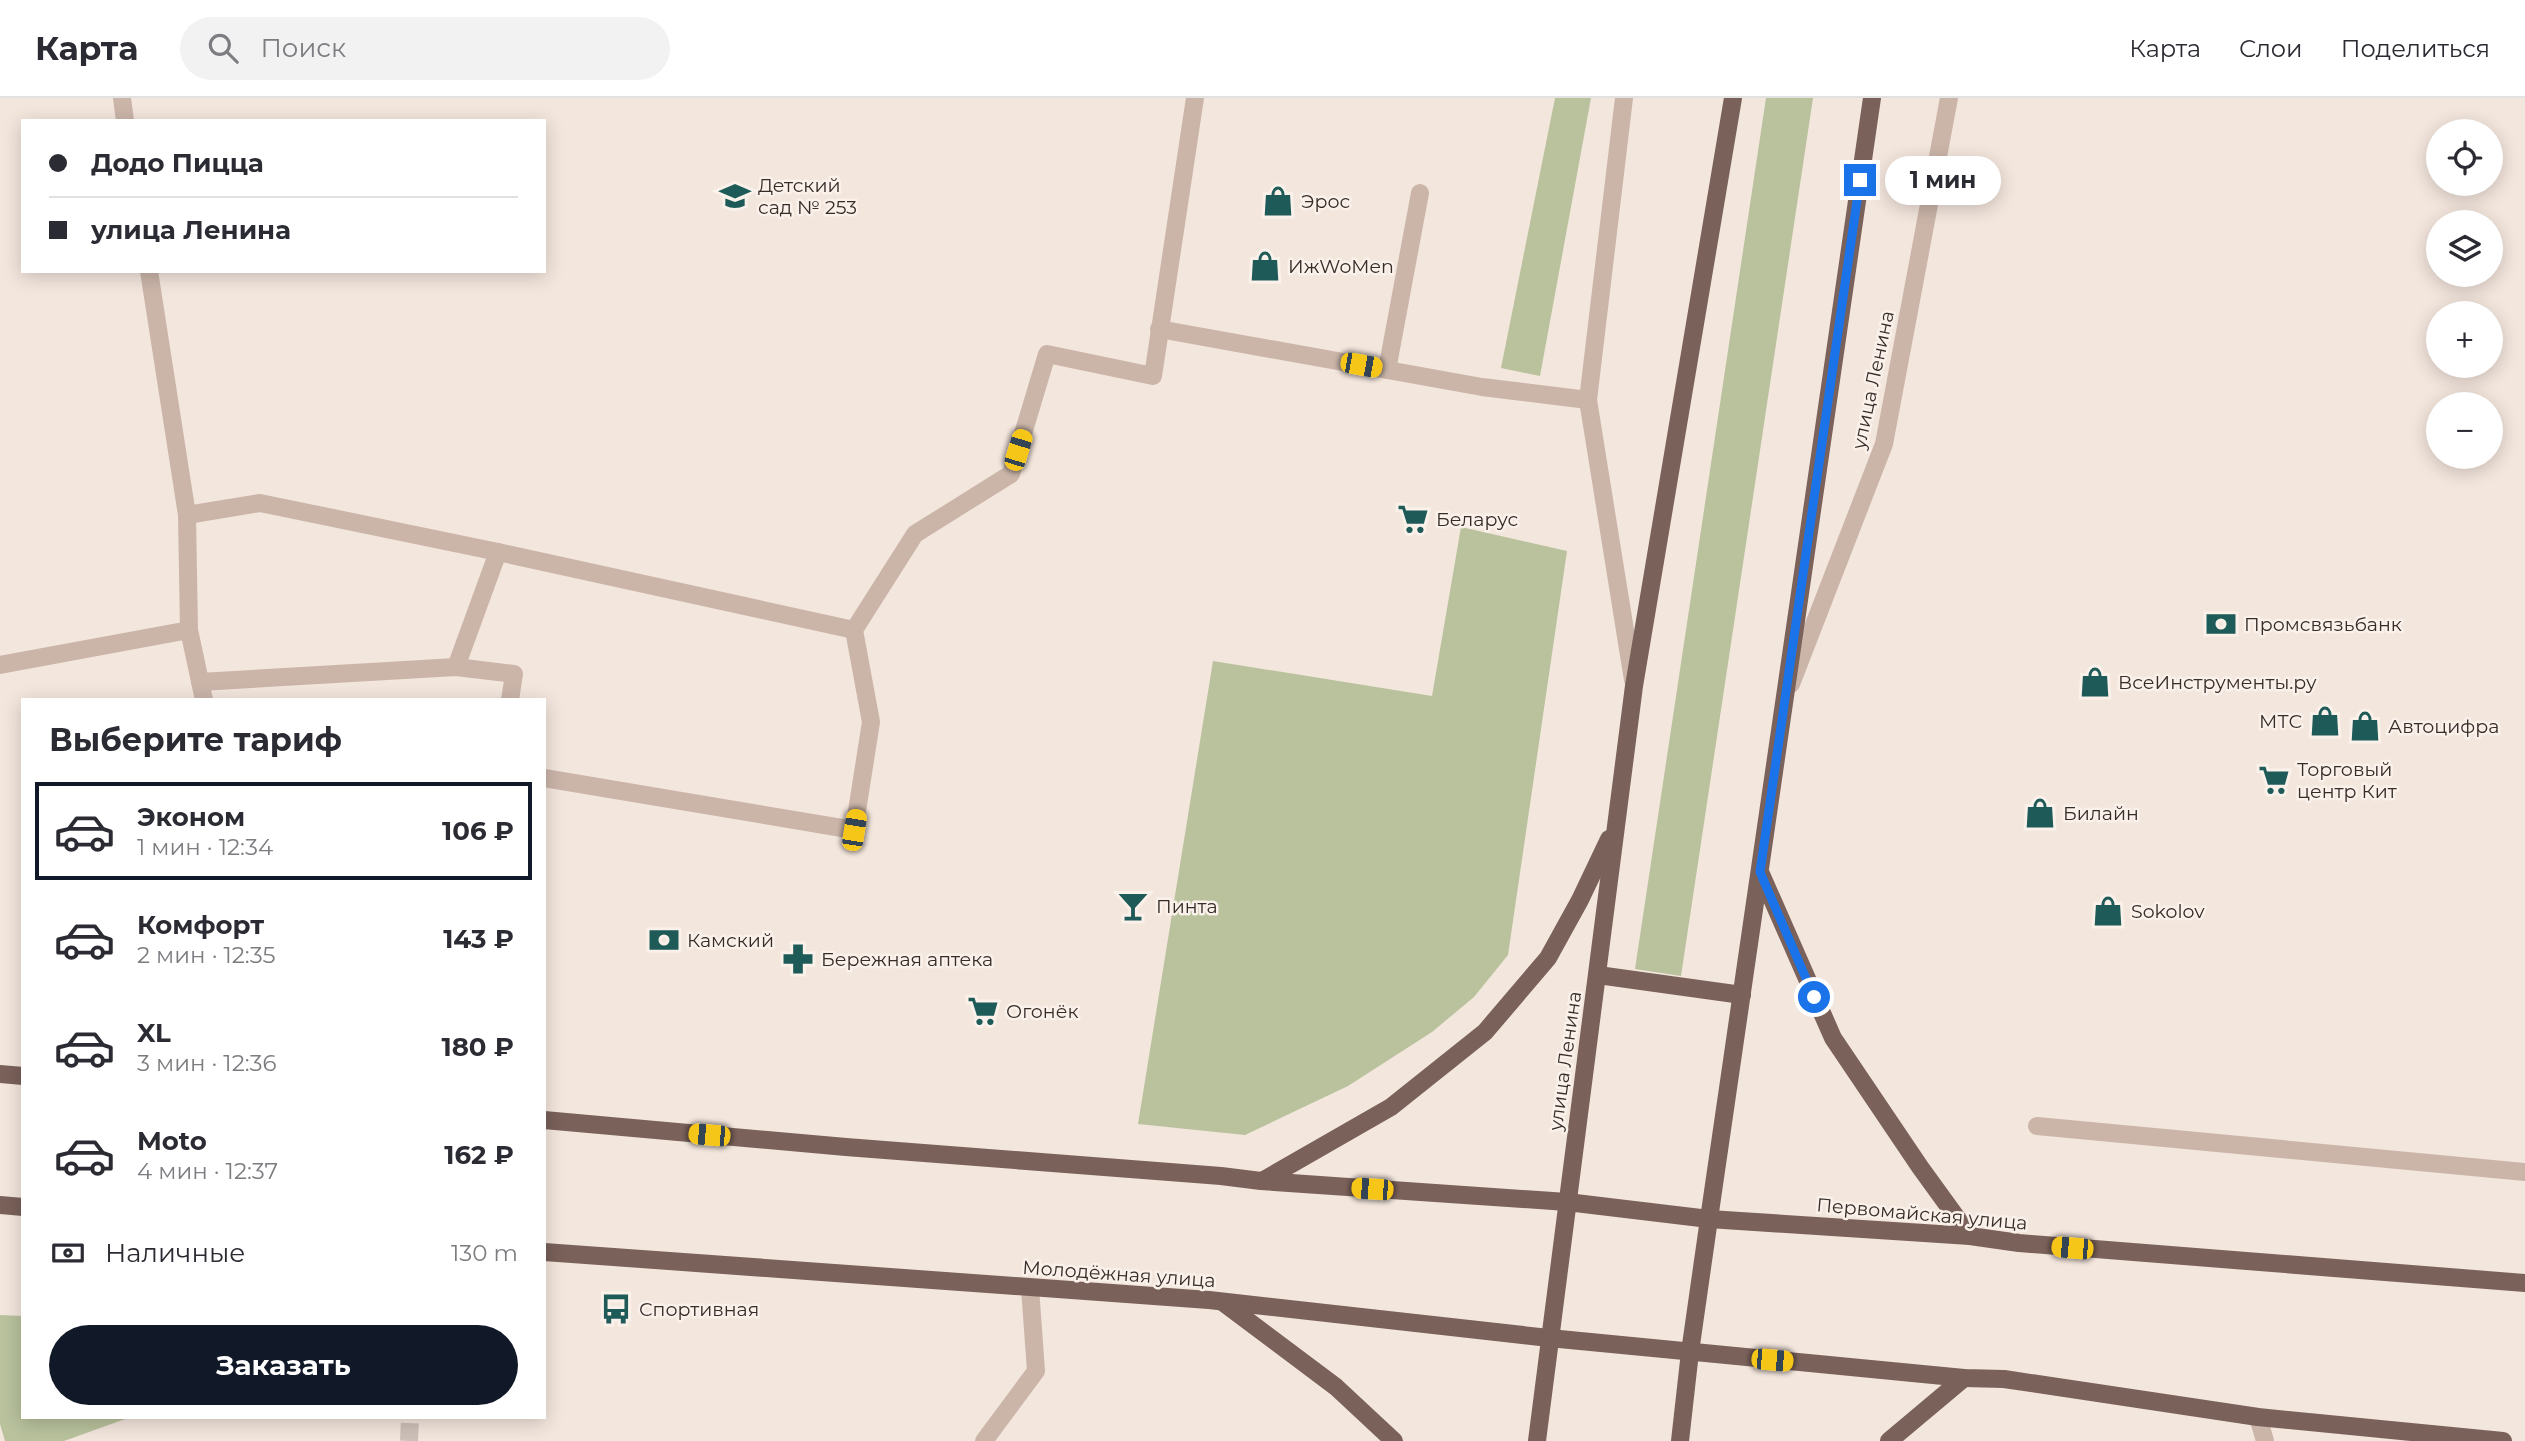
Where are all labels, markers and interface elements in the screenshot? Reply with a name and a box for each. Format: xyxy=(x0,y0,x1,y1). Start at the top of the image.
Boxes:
search box xyxy=(180,17,670,80)
text: Карта xyxy=(35,28,138,68)
icon: search xyxy=(204,29,242,67)
text: Поиск xyxy=(260,32,346,64)
text: Карта xyxy=(2129,34,2201,63)
text: Слои xyxy=(2239,34,2303,63)
text: Поделиться xyxy=(2341,34,2490,63)
map controls xyxy=(2426,119,2503,469)
button: locate xyxy=(2426,119,2503,196)
text: Додо Пицца xyxy=(91,147,264,179)
callout: 1 мин xyxy=(1884,155,2000,204)
route end xyxy=(1844,164,1876,196)
text: 1 мин xyxy=(1910,166,1976,194)
place label: Детский сад № 253 xyxy=(758,174,857,219)
school or university icon: Детский сад № 253 xyxy=(718,179,752,213)
shop icon: Эрос xyxy=(1261,184,1295,218)
place label: Эрос xyxy=(1301,190,1351,213)
button: layers xyxy=(2426,210,2503,287)
text: улица Ленина xyxy=(91,214,291,246)
shop icon: ИжWoMen xyxy=(1248,249,1282,283)
place label: ИжWoMen xyxy=(1288,255,1394,278)
button: + xyxy=(2426,301,2503,378)
street label: улица Ленина xyxy=(1847,309,1899,452)
car xyxy=(1339,351,1384,379)
button: − xyxy=(2426,392,2503,469)
car xyxy=(1002,427,1035,473)
supermarket icon: Беларус xyxy=(1396,502,1430,536)
place label: Беларус xyxy=(1436,508,1518,531)
bank icon: Промсвязьбанк xyxy=(2204,607,2238,641)
place label: Промсвязьбанк xyxy=(2244,613,2402,636)
shop icon: ВсеИнструменты.ру xyxy=(2078,665,2112,699)
place label: ВсеИнструменты.ру xyxy=(2118,671,2317,694)
shop icon: МТС xyxy=(2308,704,2342,738)
shop icon: Автоцифра xyxy=(2348,709,2382,743)
place label: МТС xyxy=(2259,710,2302,733)
place label: Автоцифра xyxy=(2388,715,2499,738)
text: Выберите тариф xyxy=(49,720,342,759)
place label: Торговый центр Кит xyxy=(2297,758,2397,803)
supermarket icon: Торговый центр Кит xyxy=(2257,763,2291,797)
shop icon: Билайн xyxy=(2023,796,2057,830)
icon: car xyxy=(53,800,116,863)
text: Эконом xyxy=(137,801,245,833)
place label: Билайн xyxy=(2063,802,2139,825)
car xyxy=(841,808,868,852)
text: 106 ₽ xyxy=(442,815,514,847)
text: 1 мин · 12:34 xyxy=(137,833,273,861)
bar icon: Пинта xyxy=(1116,889,1150,923)
shop icon: Sokolov xyxy=(2091,894,2125,928)
place label: Пинта xyxy=(1156,895,1218,918)
place label: Sokolov xyxy=(2131,900,2205,923)
icon: car xyxy=(53,908,116,971)
text: Комфорт xyxy=(137,909,264,941)
text: 143 ₽ xyxy=(443,923,514,955)
bank icon: Камский xyxy=(647,923,681,957)
place label: Камский xyxy=(687,929,774,952)
text: 2 мин · 12:35 xyxy=(137,941,275,969)
pharmacy icon: Бережная аптека xyxy=(781,942,815,976)
place label: Бережная аптека xyxy=(821,948,993,971)
route start xyxy=(1798,981,1830,1013)
street label: улица Ленина xyxy=(1544,990,1586,1133)
supermarket icon: Огонёк xyxy=(966,994,1000,1028)
place label: Огонёк xyxy=(1006,1000,1078,1023)
icon: car xyxy=(53,1016,116,1079)
text: XL xyxy=(137,1017,171,1049)
text: 180 ₽ xyxy=(441,1031,514,1063)
text: 3 мин · 12:36 xyxy=(137,1049,277,1077)
car xyxy=(688,1123,731,1147)
icon: car xyxy=(53,1124,116,1187)
text: Moto xyxy=(137,1125,207,1157)
text: 162 ₽ xyxy=(444,1139,514,1171)
text: 4 мин · 12:37 xyxy=(137,1157,278,1185)
car xyxy=(1351,1177,1394,1201)
street label: Первомайская улица xyxy=(1816,1193,2028,1235)
icon: cash xyxy=(49,1234,87,1272)
car xyxy=(2051,1236,2094,1260)
text: Наличные xyxy=(105,1237,245,1269)
text: 130 m xyxy=(451,1239,518,1267)
street label: Молодёжная улица xyxy=(1022,1256,1216,1292)
bus stop icon: Спортивная xyxy=(599,1292,633,1326)
place label: Спортивная xyxy=(639,1298,759,1321)
button: Заказать xyxy=(49,1325,518,1405)
car xyxy=(1751,1348,1794,1372)

